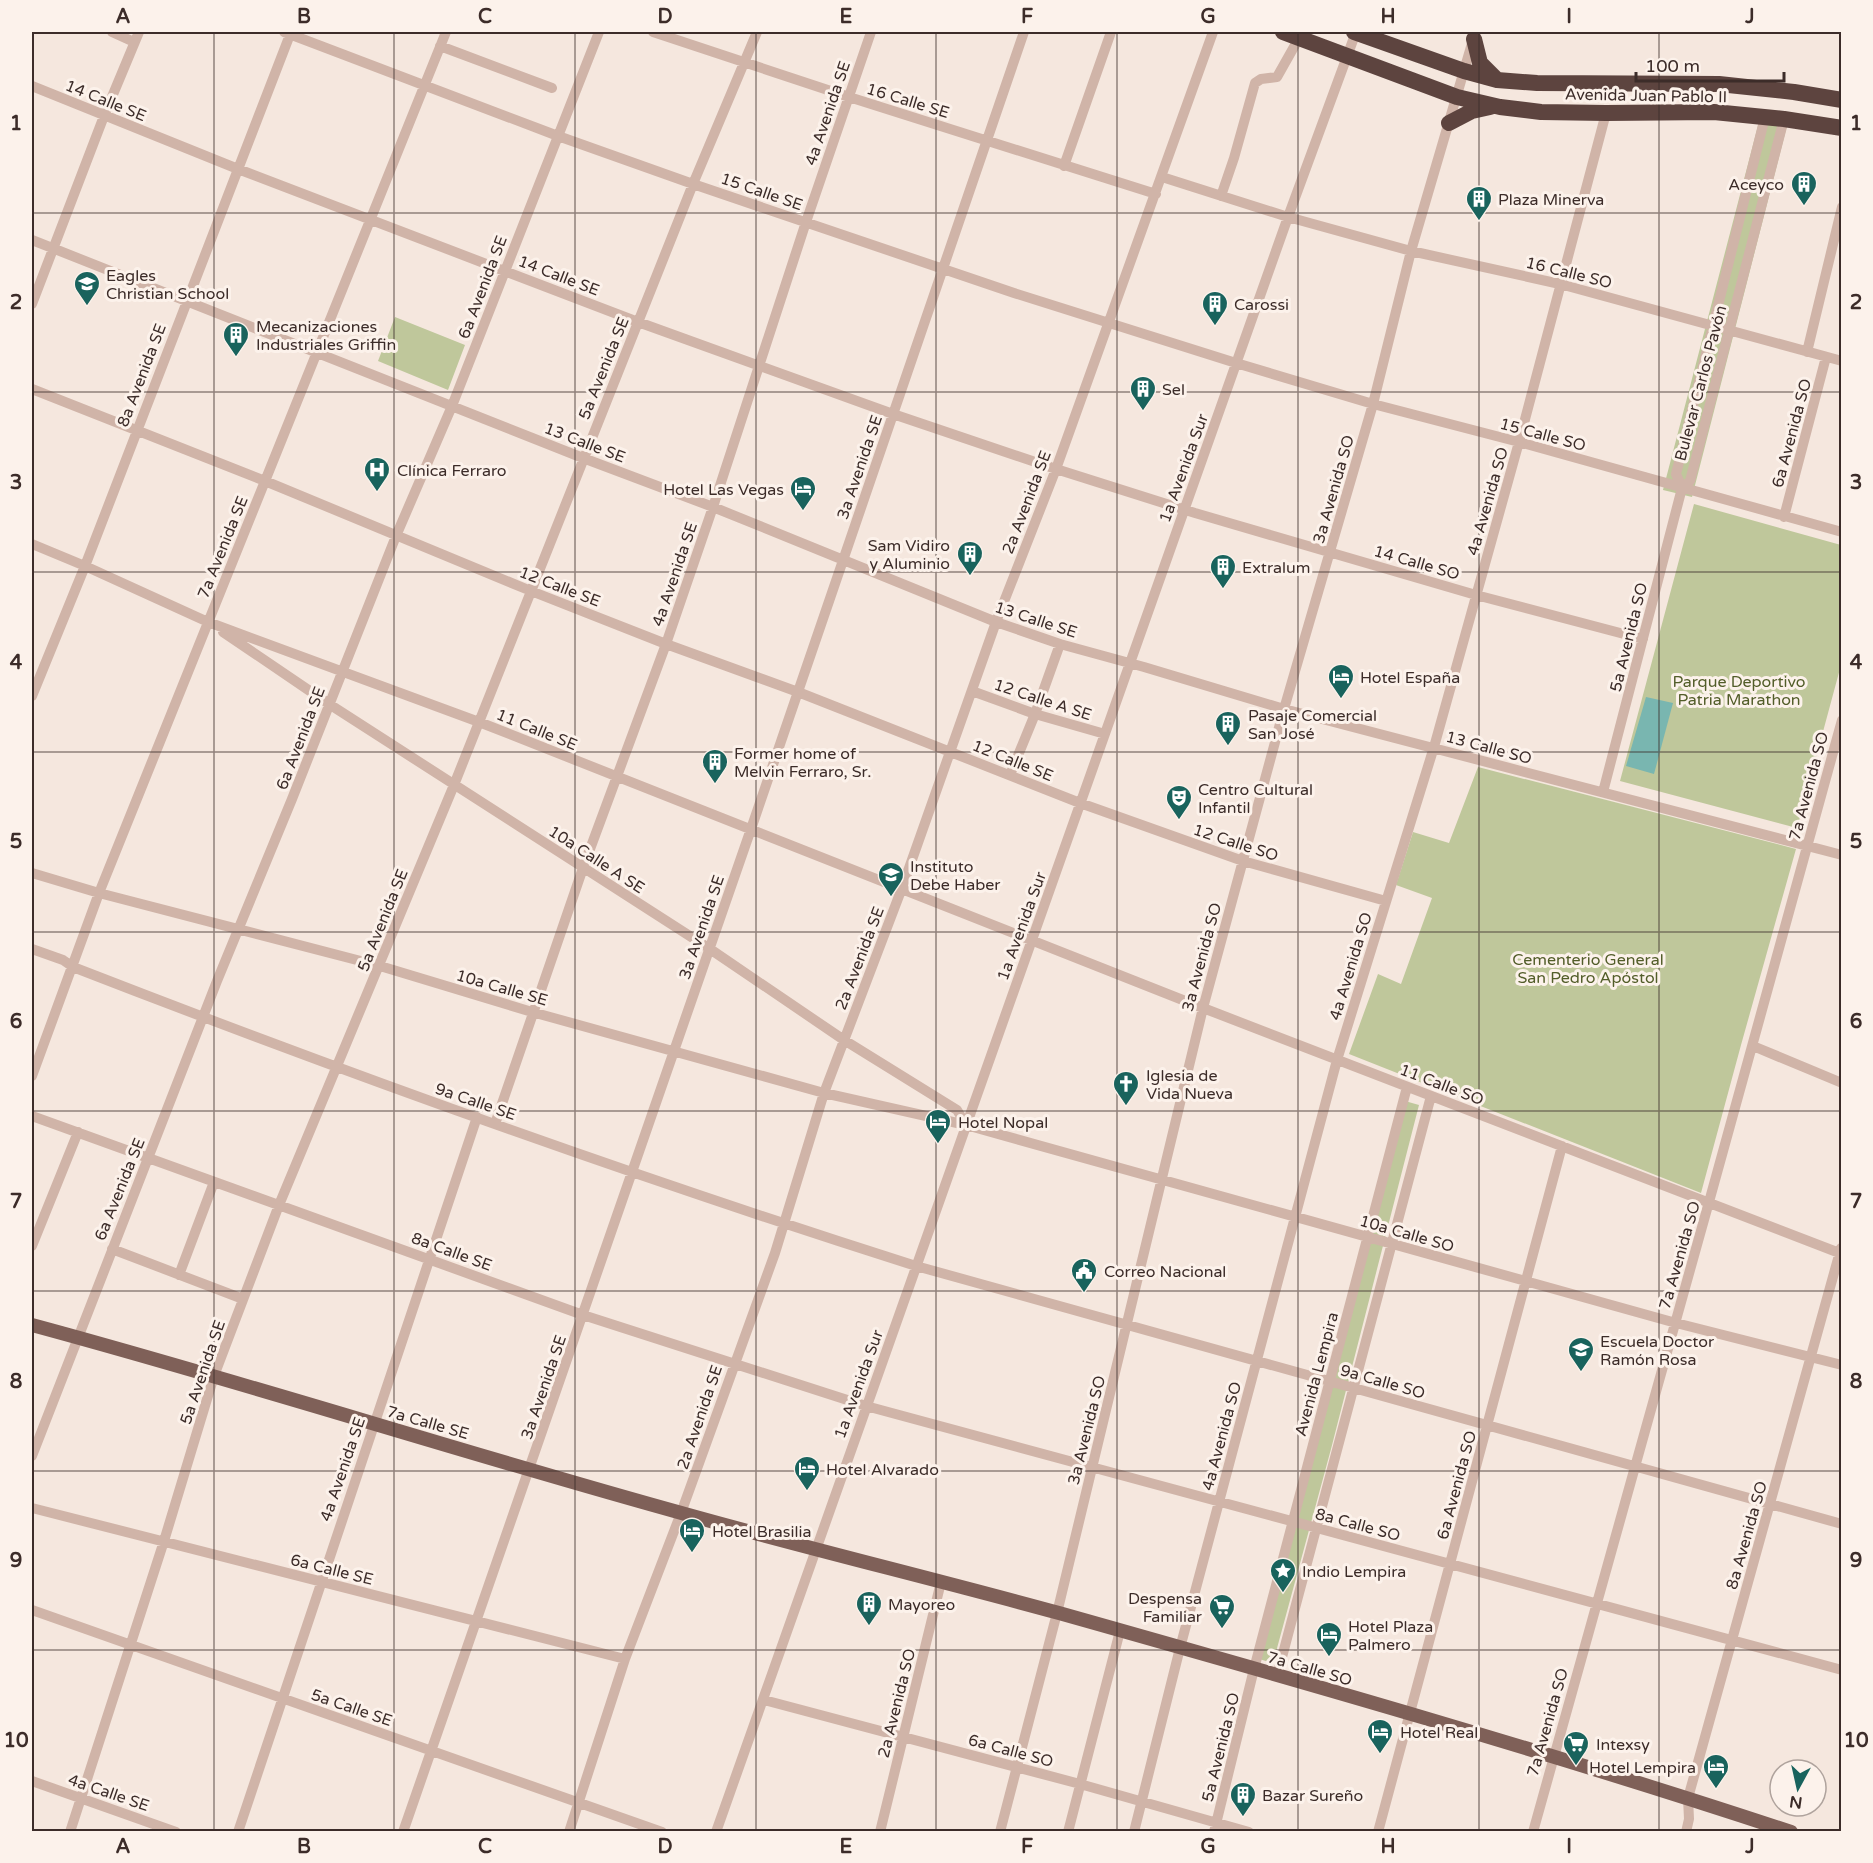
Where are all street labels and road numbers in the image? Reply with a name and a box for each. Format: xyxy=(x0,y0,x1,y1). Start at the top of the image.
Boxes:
street label: 4a Avenida SE xyxy=(801,59,855,168)
street label: 14 Calle SE xyxy=(62,76,149,126)
street label: 16 Calle SE xyxy=(864,79,952,123)
street label: Avenida Juan Pablo II xyxy=(1565,85,1727,107)
street label: 15 Calle SE xyxy=(718,169,805,215)
street label: 6a Avenida SE xyxy=(454,233,512,342)
street label: 14 Calle SE xyxy=(515,251,602,301)
street label: 16 Calle SO xyxy=(1523,253,1614,293)
street label: Bulevar Carlos Pavón xyxy=(1671,303,1731,463)
street label: 5a Avenida SE xyxy=(574,314,634,423)
street label: 8a Avenida SE xyxy=(113,321,171,430)
street label: 6a Avenida SO xyxy=(1768,377,1816,490)
street label: 1a Avenida Sur xyxy=(1155,410,1213,526)
street label: 3a Avenida SE xyxy=(833,413,887,522)
street label: 15 Calle SO xyxy=(1497,414,1588,456)
street label: 13 Calle SE xyxy=(541,418,628,468)
street label: 3a Avenida SO xyxy=(1309,433,1359,546)
street label: 4a Avenida SO xyxy=(1463,445,1513,558)
street label: 2a Avenida SE xyxy=(998,448,1056,557)
street label: 7a Avenida SE xyxy=(193,493,253,602)
street label: 4a Avenida SE xyxy=(648,520,702,629)
street label: 14 Calle SO xyxy=(1371,541,1462,585)
street label: 12 Calle SE xyxy=(516,562,603,612)
street label: 5a Avenida SO xyxy=(1606,581,1652,694)
street label: 13 Calle SE xyxy=(992,597,1079,643)
street label: 12 Calle A SE xyxy=(991,675,1094,725)
street label: 6a Avenida SE xyxy=(272,684,330,793)
street label: 11 Calle SE xyxy=(493,705,580,755)
street label: 13 Calle SO xyxy=(1443,727,1534,769)
street label: 7a Avenida SO xyxy=(1785,730,1833,843)
street label: 12 Calle SE xyxy=(969,736,1056,786)
street label: 12 Calle SO xyxy=(1191,820,1281,866)
street label: 10a Calle A SE xyxy=(545,821,648,898)
street label: 5a Avenida SE xyxy=(353,866,413,975)
street label: 1a Avenida Sur xyxy=(993,868,1051,984)
street label: 3a Avenida SE xyxy=(675,873,729,982)
street label: 3a Avenida SO xyxy=(1178,901,1226,1014)
street label: 2a Avenida SE xyxy=(831,904,889,1013)
street label: 4a Avenida SO xyxy=(1325,910,1377,1023)
street label: 10a Calle SE xyxy=(453,965,550,1011)
street label: 11 Calle SO xyxy=(1397,1060,1486,1110)
street label: 9a Calle SE xyxy=(432,1079,519,1125)
street label: 6a Avenida SE xyxy=(90,1135,150,1244)
street label: 7a Avenida SO xyxy=(1655,1199,1705,1312)
street label: 10a Calle SO xyxy=(1357,1211,1456,1257)
street label: 8a Calle SE xyxy=(409,1228,495,1276)
street label: Avenida Lempira xyxy=(1291,1310,1343,1439)
street label: 5a Avenida SE xyxy=(176,1318,230,1427)
street label: 1a Avenida Sur xyxy=(830,1326,888,1442)
street label: 3a Avenida SE xyxy=(517,1333,571,1442)
street label: 9a Calle SO xyxy=(1338,1360,1427,1404)
street label: 2a Avenida SE xyxy=(673,1363,727,1472)
street label: 3a Avenida SO xyxy=(1064,1374,1110,1487)
street label: 4a Avenida SO xyxy=(1198,1380,1246,1493)
street label: 7a Calle SE xyxy=(384,1402,471,1444)
street label: 4a Avenida SE xyxy=(316,1415,370,1524)
street label: 6a Avenida SO xyxy=(1433,1429,1481,1542)
street label: 8a Avenida SO xyxy=(1722,1479,1772,1592)
street label: 8a Calle SO xyxy=(1313,1504,1403,1546)
street label: 6a Calle SE xyxy=(288,1550,375,1590)
street label: 2a Avenida SO xyxy=(874,1647,920,1760)
street label: 7a Calle SO xyxy=(1265,1647,1354,1691)
street label: 7a Avenida SO xyxy=(1523,1666,1573,1779)
street label: 5a Calle SE xyxy=(308,1685,395,1731)
street label: 5a Avenida SO xyxy=(1198,1691,1244,1804)
street label: 6a Calle SO xyxy=(966,1730,1056,1772)
street label: 4a Calle SE xyxy=(65,1770,152,1816)

